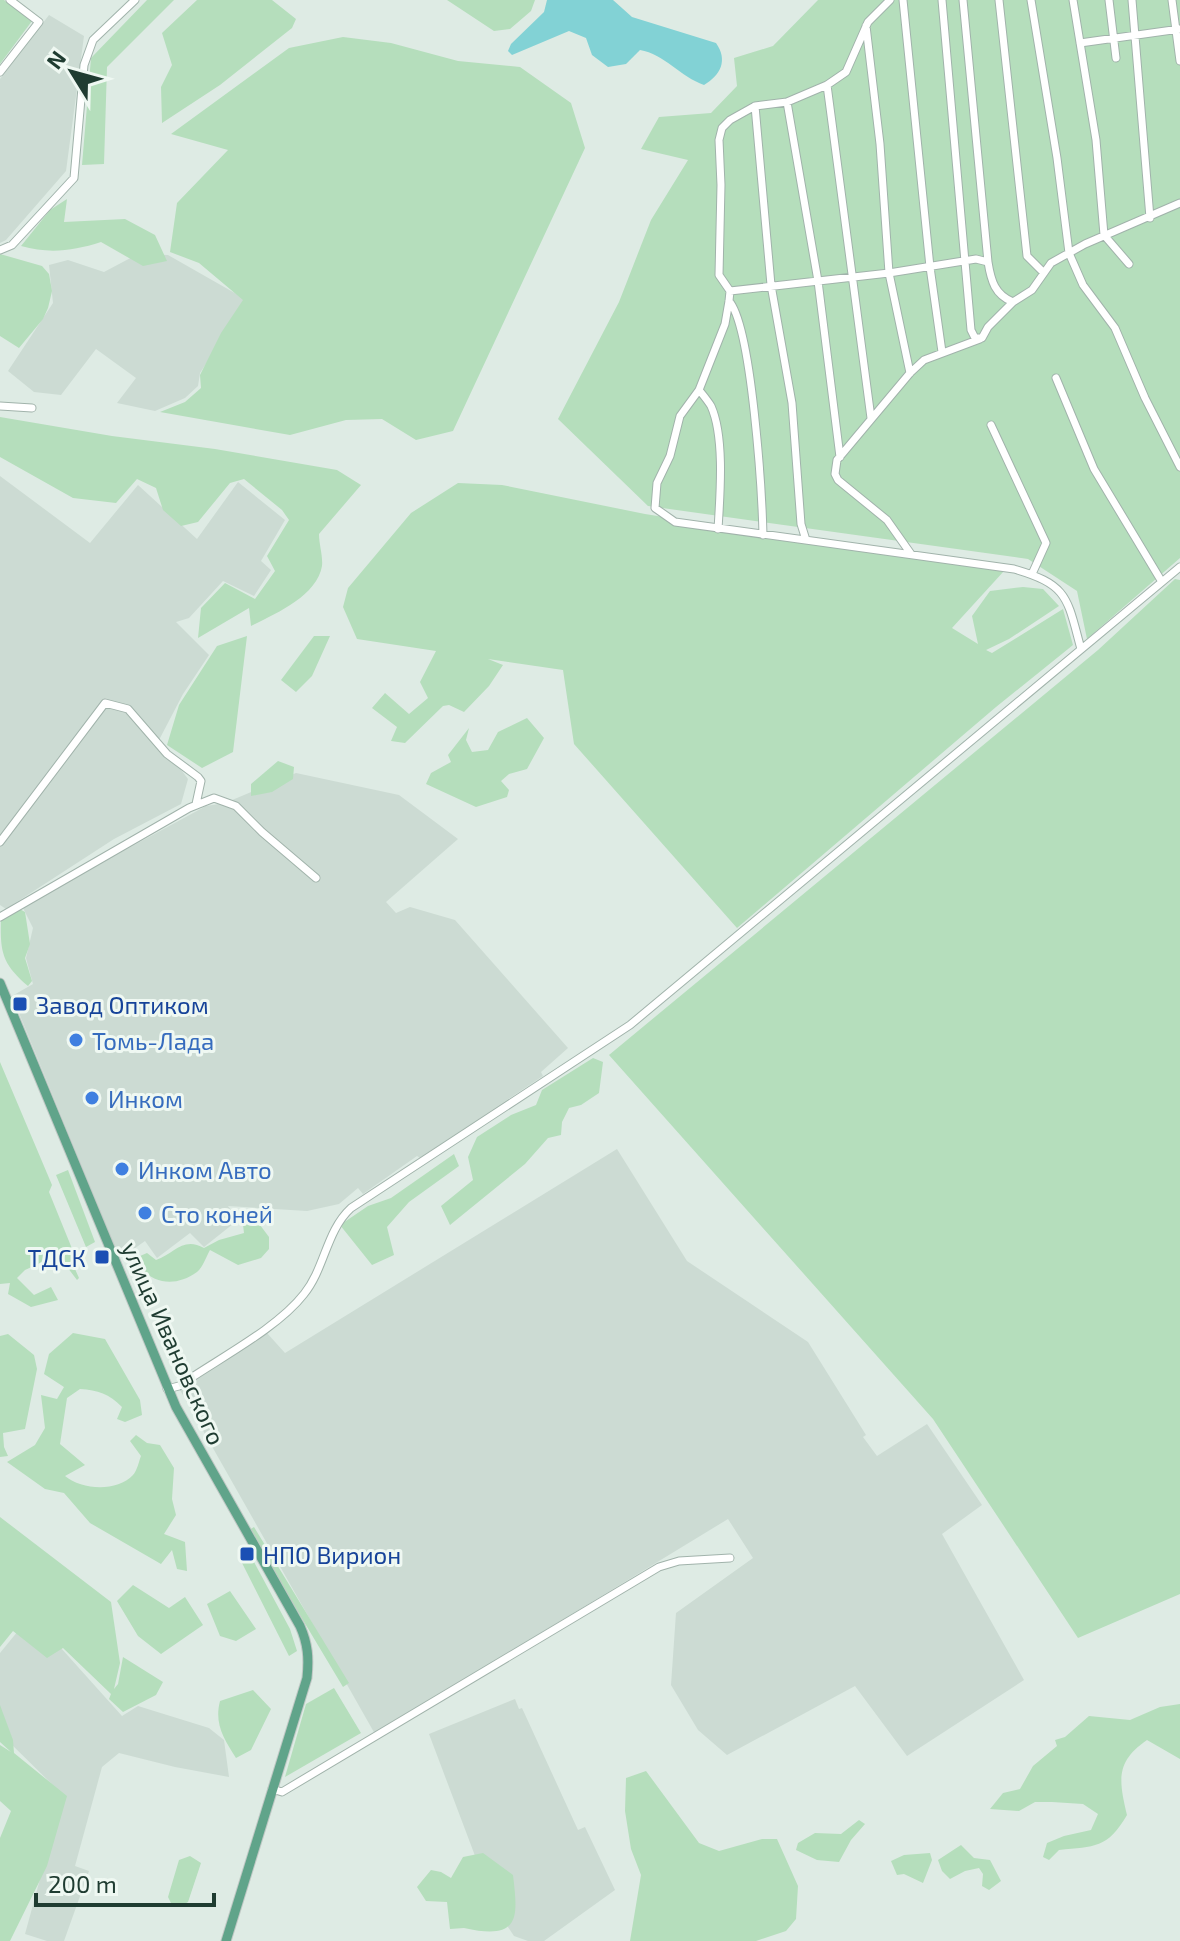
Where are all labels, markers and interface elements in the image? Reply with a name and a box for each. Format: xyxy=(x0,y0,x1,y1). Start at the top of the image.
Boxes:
north arrow xyxy=(32,32,112,112)
text: N xyxy=(40,45,70,74)
place label: Завод Оптиком xyxy=(36,990,209,1019)
marker: Завод Оптиком xyxy=(11,995,29,1013)
place label: Томь-Лада xyxy=(92,1026,214,1055)
marker: Томь-Лада xyxy=(67,1031,85,1049)
place label: Инком xyxy=(108,1084,183,1113)
marker: Инком xyxy=(83,1089,101,1107)
place label: Инком Авто xyxy=(138,1155,272,1184)
marker: Инком Авто xyxy=(113,1160,131,1178)
place label: Сто коней xyxy=(161,1199,273,1228)
marker: Сто коней xyxy=(136,1204,154,1222)
street label: улица Ивановского xyxy=(115,1237,232,1449)
place label: ТДСК xyxy=(27,1243,86,1272)
marker: ТДСК xyxy=(93,1248,111,1266)
place label: НПО Вирион xyxy=(263,1540,401,1569)
marker: НПО Вирион xyxy=(238,1545,256,1563)
scale bar xyxy=(36,1857,214,1907)
text: 200 m xyxy=(48,1869,117,1898)

